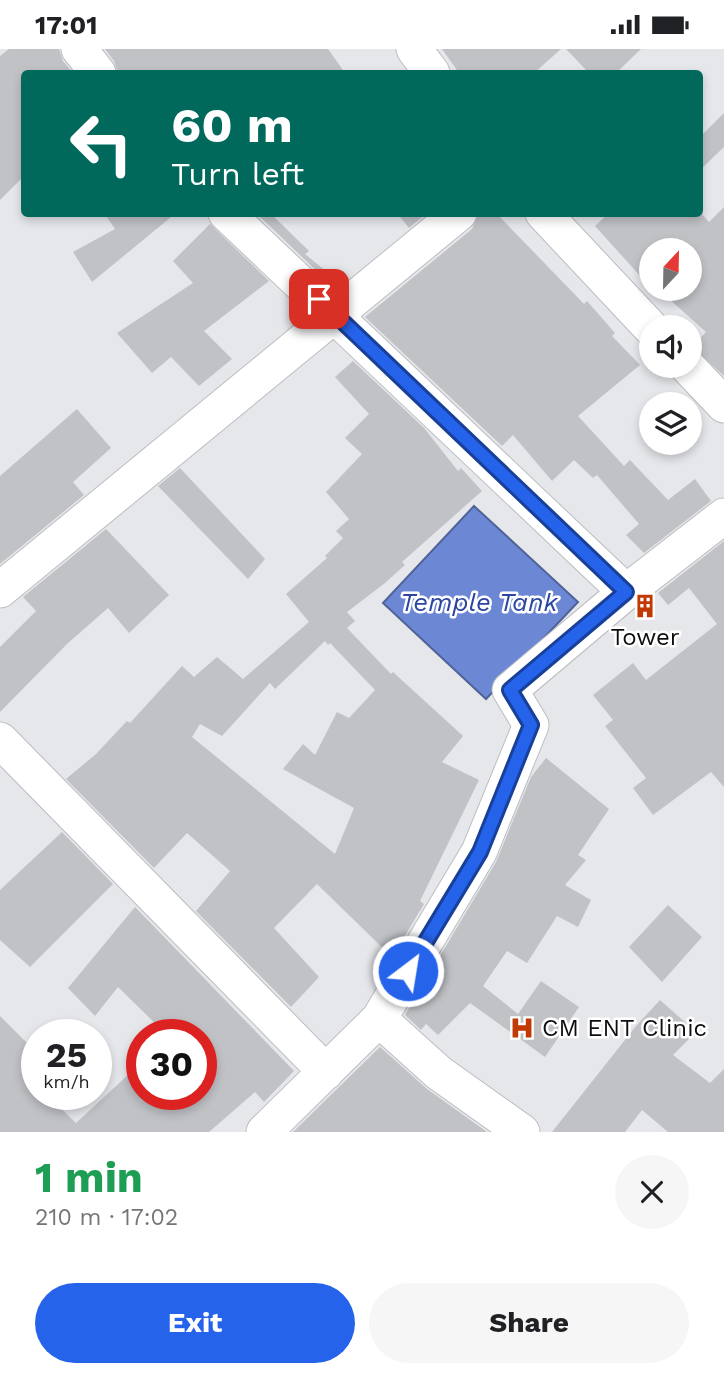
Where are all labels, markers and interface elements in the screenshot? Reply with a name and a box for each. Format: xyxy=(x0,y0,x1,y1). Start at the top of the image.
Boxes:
text: 17:01 xyxy=(35,10,97,40)
text: 60 m xyxy=(171,96,293,154)
icon: left xyxy=(56,98,147,189)
text: Turn left xyxy=(171,155,304,193)
north arrow xyxy=(639,238,702,301)
map controls xyxy=(639,238,702,455)
pin xyxy=(289,269,349,329)
icon: arrive xyxy=(300,280,338,318)
button: sound xyxy=(639,315,702,378)
button: layers xyxy=(639,392,702,455)
water label: Temple Tank xyxy=(400,587,559,617)
building icon: Tower xyxy=(631,592,659,620)
place label: Tower xyxy=(610,623,680,651)
position arrow xyxy=(371,934,445,1008)
hospital icon: CM ENT Clinic xyxy=(508,1014,536,1042)
place label: CM ENT Clinic xyxy=(542,1014,707,1042)
speed limit sign: 30 xyxy=(126,1019,217,1110)
text: 25 xyxy=(46,1034,87,1076)
text: km/h xyxy=(43,1071,90,1092)
text: 1 min xyxy=(35,1153,143,1202)
button: close xyxy=(615,1155,689,1229)
text: 210 m · 17:02 xyxy=(35,1204,178,1231)
button: Exit xyxy=(35,1283,355,1363)
button: Share xyxy=(369,1283,689,1363)

